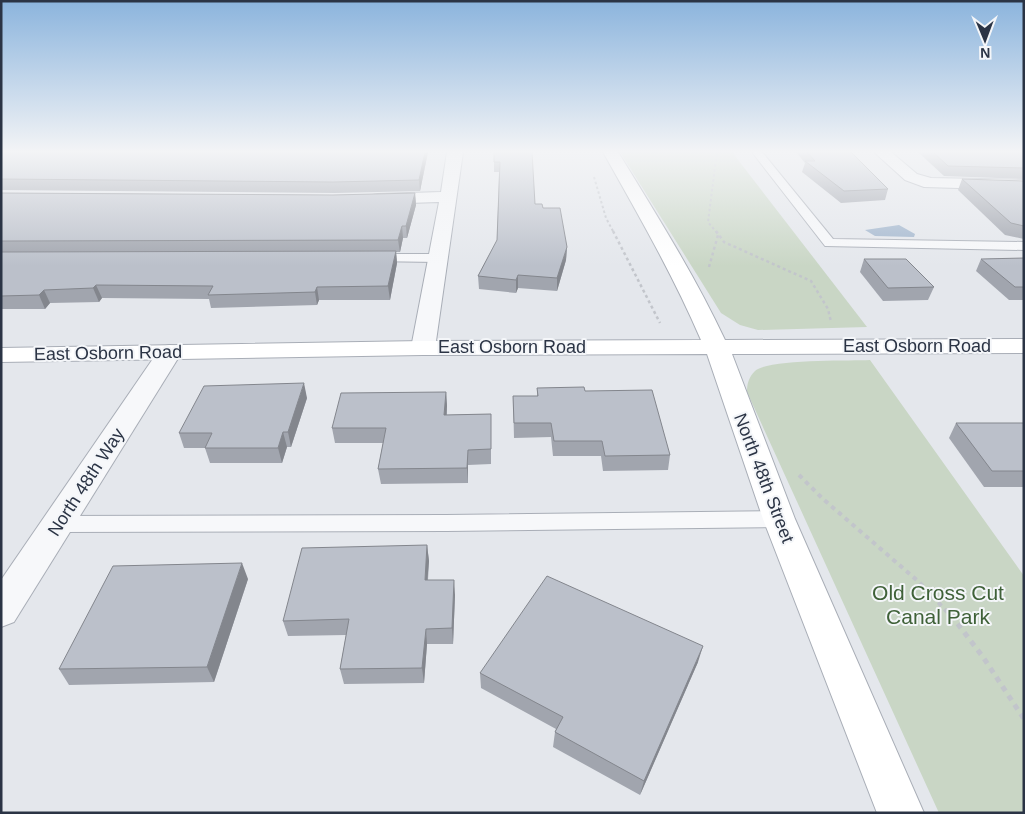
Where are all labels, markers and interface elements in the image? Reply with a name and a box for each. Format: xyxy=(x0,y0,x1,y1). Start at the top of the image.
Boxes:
north arrow xyxy=(960,15,1010,65)
text: N xyxy=(980,45,990,61)
street label: East Osborn Road xyxy=(843,336,991,356)
street label: East Osborn Road xyxy=(438,337,586,357)
street label: East Osborn Road xyxy=(34,342,182,364)
street label: North 48th Street xyxy=(730,410,798,546)
street label: North 48th Way xyxy=(44,424,128,540)
park label: Old Cross Cut Canal Park xyxy=(872,581,1004,628)

